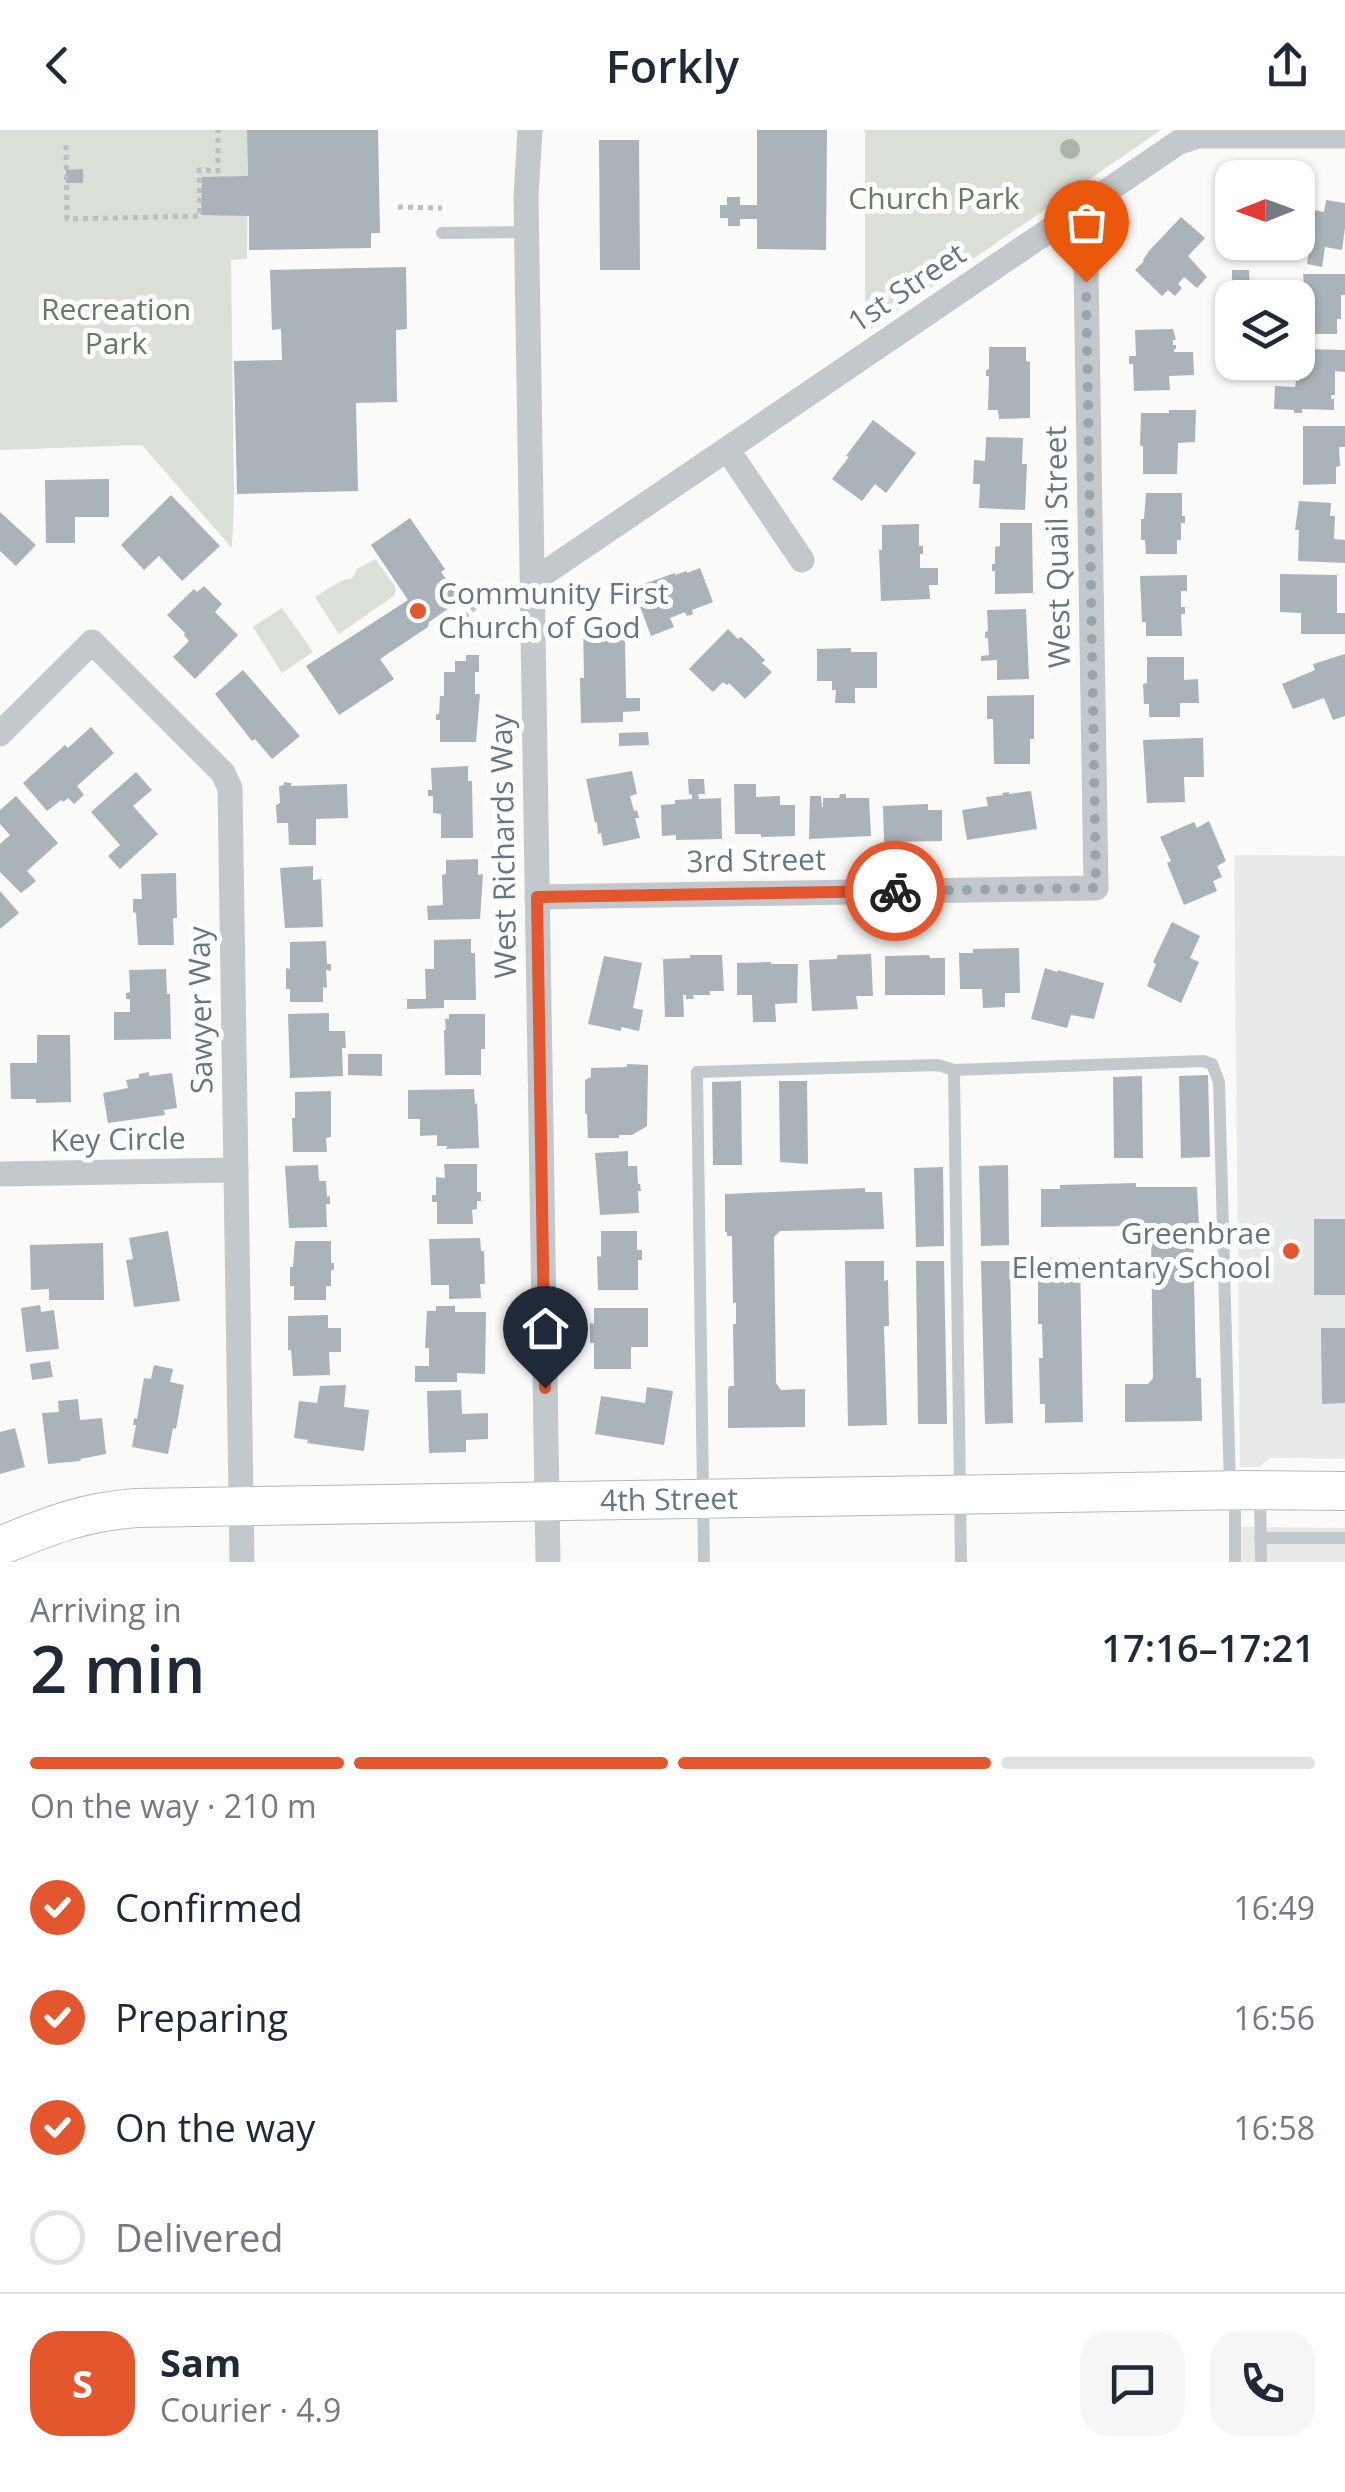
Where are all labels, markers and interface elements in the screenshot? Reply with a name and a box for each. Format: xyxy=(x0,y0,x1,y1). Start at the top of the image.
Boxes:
text: Forkly xyxy=(606,35,739,96)
icon: back xyxy=(30,38,85,93)
icon: share xyxy=(1260,38,1315,93)
north arrow xyxy=(1215,160,1315,260)
map controls xyxy=(1215,160,1315,380)
park label: Church Park xyxy=(848,177,1020,218)
pin xyxy=(1044,180,1129,283)
icon: bag xyxy=(1059,195,1114,250)
street label: 1st Street xyxy=(839,232,973,341)
button: layers xyxy=(1215,280,1315,380)
park label: Recreation Park xyxy=(41,288,191,363)
street label: West Quail Street xyxy=(1034,425,1079,669)
place label: Community First Church of God xyxy=(438,572,669,647)
marker: Community First Church of God xyxy=(407,600,429,622)
street label: West Richards Way xyxy=(480,712,525,979)
street label: 3rd Street xyxy=(686,838,826,881)
courier xyxy=(845,841,945,941)
icon: bike xyxy=(868,864,923,919)
street label: Sawyer Way xyxy=(178,925,221,1094)
street label: Key Circle xyxy=(50,1117,186,1160)
place label: Greenbrae Elementary School xyxy=(1012,1212,1271,1287)
marker: Greenbrae Elementary School xyxy=(1280,1240,1302,1262)
pin xyxy=(503,1286,588,1389)
icon: home xyxy=(518,1301,573,1356)
street label: 4th Street xyxy=(600,1477,738,1520)
text: Arriving in xyxy=(30,1588,182,1631)
text: 17:16–17:21 xyxy=(1101,1621,1315,1673)
text: 2 min xyxy=(30,1624,205,1712)
text: On the way · 210 m xyxy=(30,1784,317,1827)
icon: check xyxy=(30,1880,85,1935)
text: Confirmed xyxy=(115,1881,303,1933)
text: 16:49 xyxy=(1233,1886,1315,1929)
icon: check xyxy=(30,1990,85,2045)
text: Preparing xyxy=(115,1991,288,2043)
text: 16:56 xyxy=(1233,1996,1315,2039)
icon: check xyxy=(30,2100,85,2155)
text: On the way xyxy=(115,2101,315,2153)
text: 16:58 xyxy=(1233,2106,1315,2149)
text: Delivered xyxy=(115,2211,284,2263)
button: chat xyxy=(1080,2331,1185,2436)
button: phone xyxy=(1210,2331,1315,2436)
text: Sam xyxy=(160,2336,241,2388)
text: S xyxy=(72,2357,93,2409)
text: Courier · 4.9 xyxy=(160,2388,341,2431)

